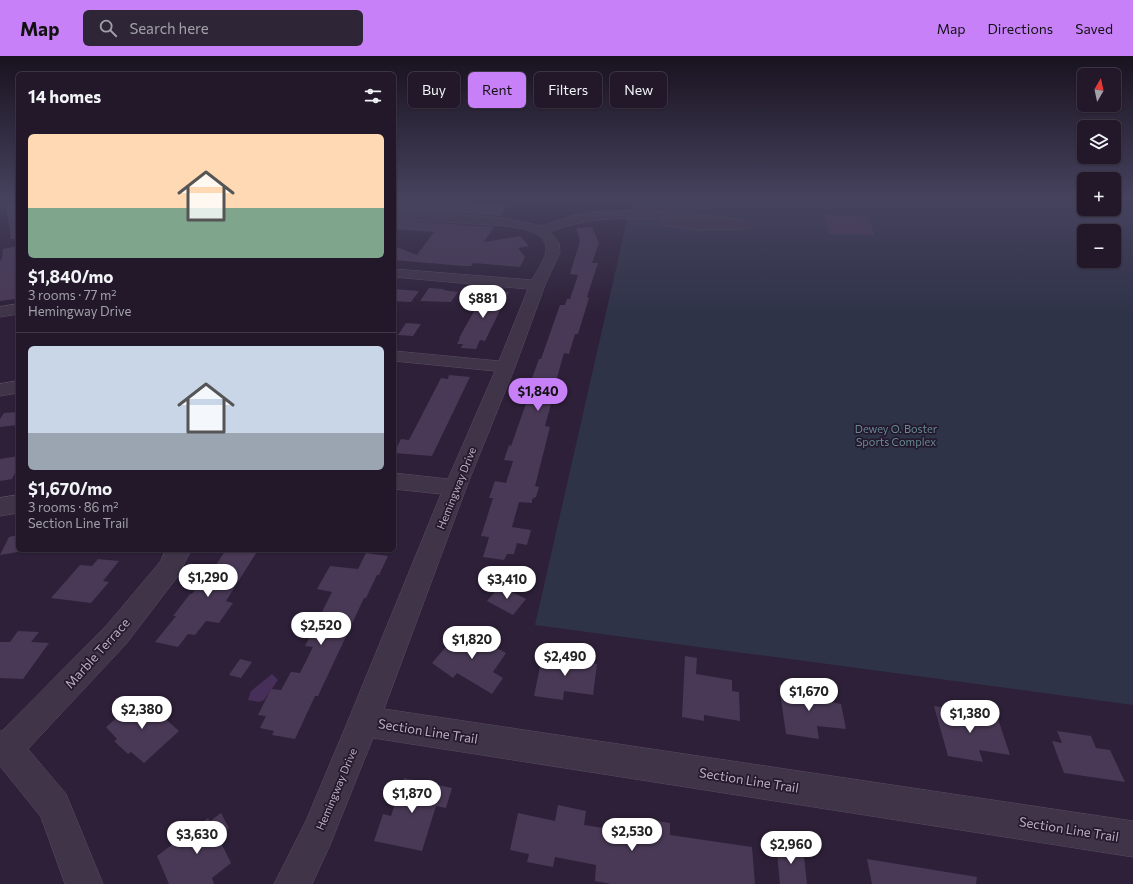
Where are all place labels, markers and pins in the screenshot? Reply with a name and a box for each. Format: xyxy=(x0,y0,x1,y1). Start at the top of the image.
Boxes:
pin: $881 xyxy=(459,285,507,319)
pin: $1,840 xyxy=(505,378,571,412)
pin: $1,290 xyxy=(175,564,241,598)
pin: $3,410 xyxy=(474,566,540,600)
pin: $2,520 xyxy=(288,612,354,646)
pin: $1,820 xyxy=(439,626,505,660)
pin: $2,490 xyxy=(532,643,598,677)
pin: $1,670 xyxy=(776,678,842,712)
pin: $2,380 xyxy=(109,696,175,730)
pin: $1,380 xyxy=(937,700,1003,734)
pin: $1,870 xyxy=(379,780,445,814)
pin: $2,530 xyxy=(599,818,665,852)
pin: $3,630 xyxy=(164,821,230,855)
pin: $2,960 xyxy=(758,831,824,865)

